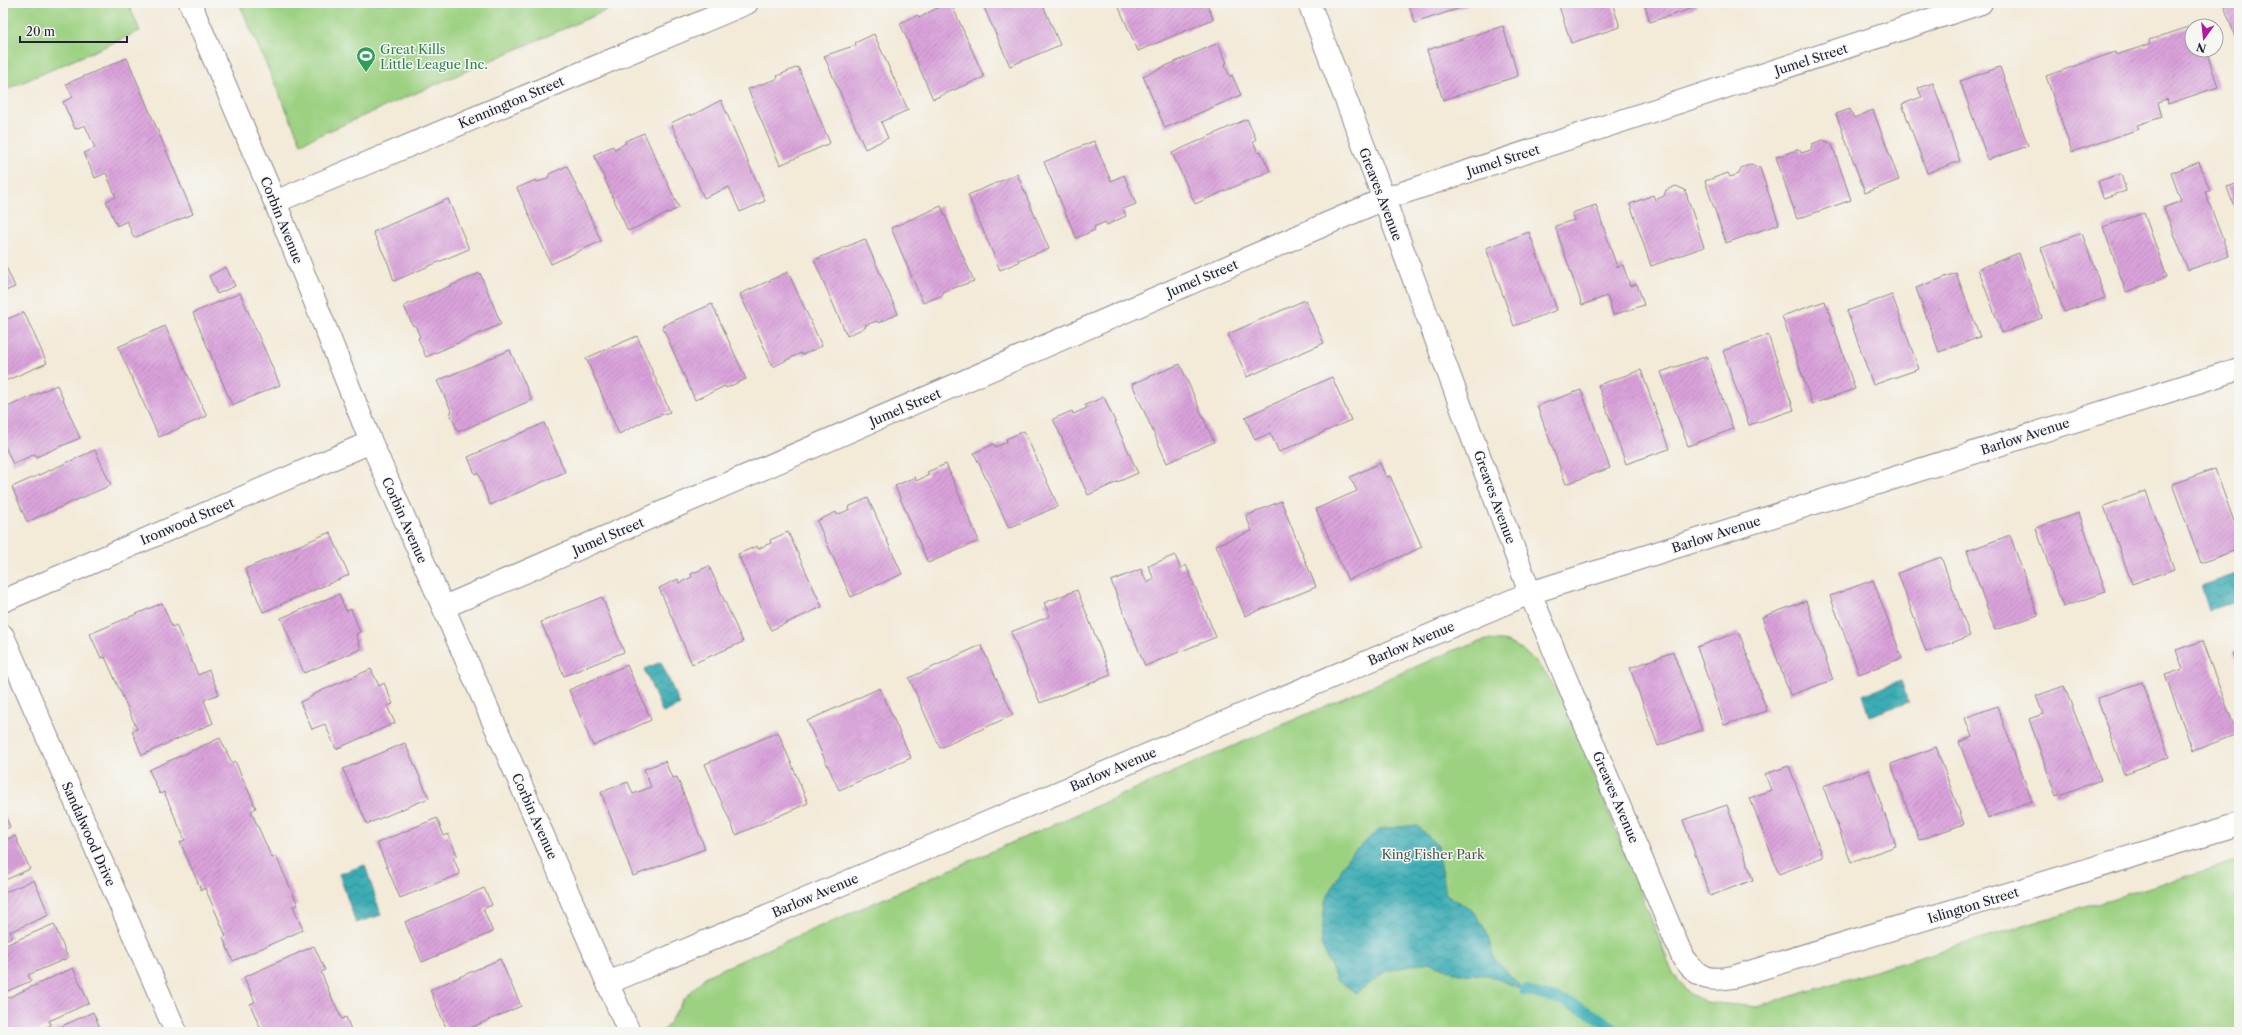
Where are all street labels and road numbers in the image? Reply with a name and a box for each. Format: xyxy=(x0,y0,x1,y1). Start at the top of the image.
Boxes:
street label: Jumel Street xyxy=(1770,40,1850,79)
street label: Kennington Street xyxy=(456,72,567,131)
street label: Jumel Street xyxy=(1462,141,1542,180)
street label: Greaves Avenue xyxy=(1356,145,1406,243)
street label: Corbin Avenue xyxy=(257,174,307,266)
street label: Jumel Street xyxy=(1162,256,1240,301)
street label: Jumel Street xyxy=(865,385,943,430)
street label: Barlow Avenue xyxy=(1979,414,2071,458)
street label: Greaves Avenue xyxy=(1471,448,1519,546)
street label: Corbin Avenue xyxy=(379,474,431,566)
street label: Ironwood Street xyxy=(138,494,237,548)
street label: Barlow Avenue xyxy=(1670,512,1762,556)
street label: Jumel Street xyxy=(568,514,646,559)
street label: Barlow Avenue xyxy=(1365,618,1457,668)
street label: Barlow Avenue xyxy=(1067,744,1159,794)
street label: Greaves Avenue xyxy=(1589,749,1643,845)
street label: Corbin Avenue xyxy=(509,770,561,862)
street label: Sandalwood Drive xyxy=(59,779,119,889)
street label: Barlow Avenue xyxy=(769,870,861,920)
street label: Islington Street xyxy=(1926,883,2021,926)

